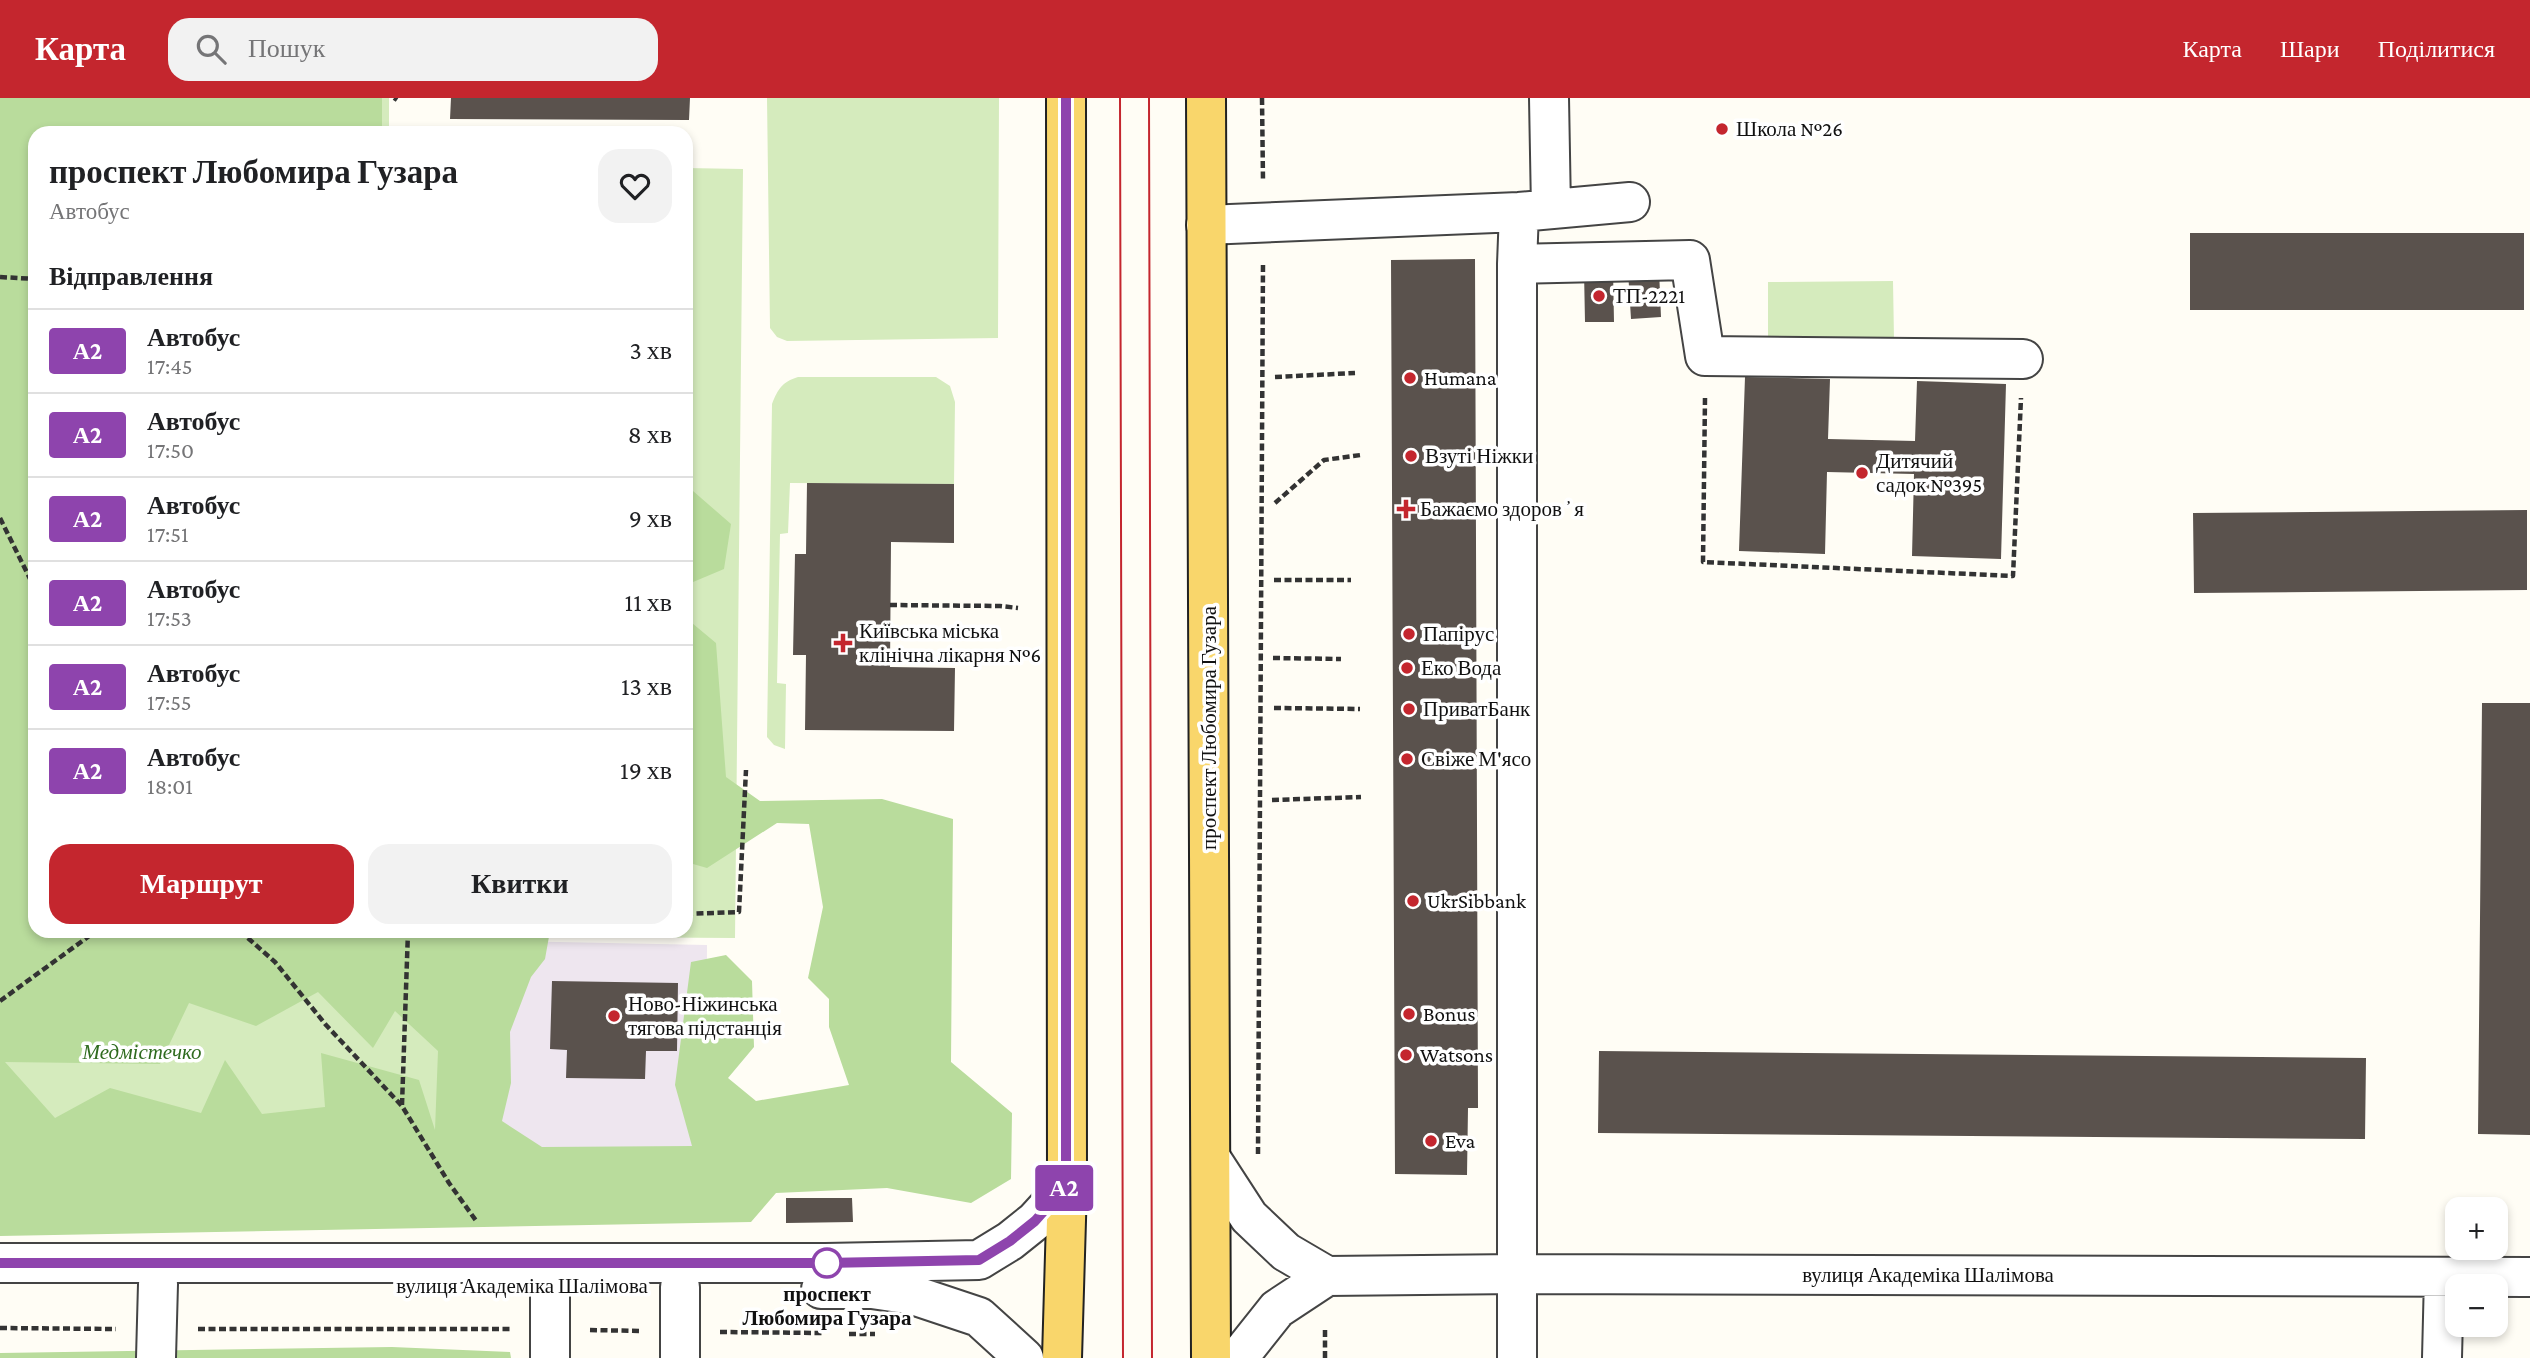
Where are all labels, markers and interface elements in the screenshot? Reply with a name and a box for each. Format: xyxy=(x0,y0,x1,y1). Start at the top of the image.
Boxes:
search box xyxy=(168,18,658,81)
text: Карта xyxy=(35,30,126,67)
icon: search xyxy=(192,30,230,68)
text: Пошук xyxy=(248,34,325,63)
text: Карта xyxy=(2182,35,2242,62)
text: Шари xyxy=(2280,35,2340,62)
text: Поділитися xyxy=(2378,35,2495,62)
place label: Школа №26 xyxy=(1736,117,1843,141)
marker: Школа №26 xyxy=(1714,121,1730,137)
button: heart xyxy=(598,149,672,223)
text: проспект Любомира Гузара xyxy=(49,153,458,190)
text: Автобус xyxy=(49,198,130,224)
text: Відправлення xyxy=(49,262,213,291)
place label: ТП-2221 xyxy=(1613,284,1685,308)
marker: ТП-2221 xyxy=(1591,288,1607,304)
text: Автобус xyxy=(147,323,240,352)
text: 3 хв xyxy=(630,336,672,365)
text: А2 xyxy=(73,337,102,364)
text: 17:45 xyxy=(147,353,193,379)
place label: Humana xyxy=(1424,366,1497,390)
marker: Humana xyxy=(1402,370,1418,386)
text: Автобус xyxy=(147,407,240,436)
text: 8 хв xyxy=(628,420,672,449)
text: А2 xyxy=(73,421,102,448)
text: 17:50 xyxy=(147,437,194,463)
place label: Взуті Ніжки xyxy=(1425,444,1533,468)
marker: Взуті Ніжки xyxy=(1403,448,1419,464)
place label: Дитячий садок №395 xyxy=(1876,449,1982,497)
marker: Дитячий садок №395 xyxy=(1854,465,1870,481)
text: Автобус xyxy=(147,491,240,520)
place label: Бажаємо здоровʼя xyxy=(1420,497,1584,521)
marker: Бажаємо здоровʼя xyxy=(1398,501,1414,517)
text: 9 хв xyxy=(629,504,672,533)
text: А2 xyxy=(73,505,102,532)
text: 17:51 xyxy=(147,521,189,547)
text: Автобус xyxy=(147,575,240,604)
text: 11 хв xyxy=(625,588,672,617)
text: А2 xyxy=(73,589,102,616)
text: 17:53 xyxy=(147,605,192,631)
street label: проспект Любомира Гузара xyxy=(1197,605,1221,850)
place label: Київська міська клінічна лікарня №6 xyxy=(859,619,1041,667)
place label: Папірус xyxy=(1423,622,1494,646)
marker: Папірус xyxy=(1401,626,1417,642)
marker: Київська міська клінічна лікарня №6 xyxy=(833,633,853,653)
place label: Еко Вода xyxy=(1421,656,1502,680)
text: Автобус xyxy=(147,659,240,688)
marker: Еко Вода xyxy=(1399,660,1415,676)
text: 13 хв xyxy=(621,672,672,701)
text: А2 xyxy=(73,673,102,700)
text: 17:55 xyxy=(147,689,192,715)
place label: ПриватБанк xyxy=(1423,697,1531,721)
marker: ПриватБанк xyxy=(1401,701,1417,717)
text: Автобус xyxy=(147,743,240,772)
place label: Свіже М'ясо xyxy=(1421,747,1531,771)
marker: Свіже М'ясо xyxy=(1399,751,1415,767)
text: 19 хв xyxy=(620,756,672,785)
text: А2 xyxy=(73,757,102,784)
text: 18:01 xyxy=(147,773,193,799)
button: Маршрут xyxy=(49,844,354,924)
button: Квитки xyxy=(368,844,672,924)
place label: UkrSibbank xyxy=(1427,889,1526,913)
marker: UkrSibbank xyxy=(1405,893,1421,909)
place label: Ново-Ніжинська тягова підстанція xyxy=(628,992,782,1040)
place label: Bonus xyxy=(1423,1002,1476,1026)
marker: Bonus xyxy=(1401,1006,1417,1022)
marker: Ново-Ніжинська тягова підстанція xyxy=(606,1008,622,1024)
park label: Медмістечко xyxy=(82,1040,201,1064)
place label: Watsons xyxy=(1420,1043,1493,1067)
marker: Watsons xyxy=(1398,1047,1414,1063)
place label: Eva xyxy=(1445,1129,1475,1153)
marker: Eva xyxy=(1423,1133,1439,1149)
line badge: А2 xyxy=(1032,1165,1096,1211)
text: А2 xyxy=(1049,1174,1079,1201)
map controls xyxy=(2445,1197,2508,1337)
button: + xyxy=(2445,1197,2508,1260)
marker: проспект Любомира Гузара xyxy=(812,1248,842,1278)
street label: вулиця Академіка Шалімова xyxy=(1802,1263,2055,1287)
street label: вулиця Академіка Шалімова xyxy=(396,1274,649,1298)
button: − xyxy=(2445,1274,2508,1337)
place label: проспект Любомира Гузара xyxy=(743,1282,912,1330)

